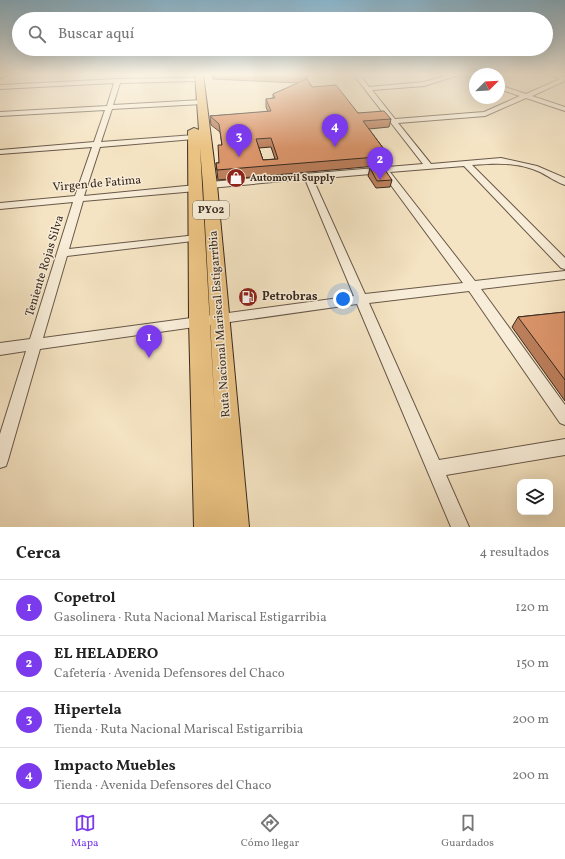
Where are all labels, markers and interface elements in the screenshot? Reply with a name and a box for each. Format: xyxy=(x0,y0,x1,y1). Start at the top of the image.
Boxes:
search box xyxy=(12,12,553,56)
icon: search xyxy=(26,23,48,45)
text: Buscar aquí xyxy=(58,24,134,45)
north arrow xyxy=(469,68,505,104)
pin: 4 xyxy=(322,114,348,147)
pin: 3 xyxy=(226,124,252,157)
pin: 2 xyxy=(367,147,393,180)
shop icon: Automovil Supply xyxy=(225,167,247,189)
place label: Automovil Supply xyxy=(250,171,335,185)
street label: Virgen de Fatima xyxy=(52,172,142,196)
road number: PY02 xyxy=(193,201,229,219)
street label: Teniente Rojas Silva xyxy=(22,213,68,319)
street label: Ruta Nacional Mariscal Estigarribia xyxy=(205,230,235,418)
fuel station icon: Petrobras xyxy=(237,286,259,308)
place label: Petrobras xyxy=(262,289,318,305)
your location xyxy=(333,289,353,309)
pin: 1 xyxy=(136,325,162,358)
map controls xyxy=(517,479,553,515)
button: layers xyxy=(517,479,553,515)
text: Cerca xyxy=(16,542,61,565)
text: 4 resultados xyxy=(479,544,549,562)
text: Copetrol xyxy=(54,588,116,609)
text: 1 xyxy=(26,599,32,617)
text: 120 m xyxy=(515,599,549,617)
text: Gasolinera · Ruta Nacional Mariscal Estigarribia xyxy=(54,609,327,627)
text: EL HELADERO xyxy=(54,644,158,665)
text: 2 xyxy=(26,655,32,673)
text: 150 m xyxy=(516,655,549,673)
text: Cafetería · Avenida Defensores del Chaco xyxy=(54,665,285,683)
text: Hipertela xyxy=(54,700,122,721)
text: 3 xyxy=(26,711,32,729)
text: 200 m xyxy=(512,711,549,729)
text: Tienda · Ruta Nacional Mariscal Estigarribia xyxy=(54,721,303,739)
text: Impacto Muebles xyxy=(54,756,176,777)
text: 4 xyxy=(25,767,33,785)
text: 200 m xyxy=(512,767,549,785)
text: Tienda · Avenida Defensores del Chaco xyxy=(54,777,271,795)
tab: Mapa xyxy=(71,812,99,851)
tab: Cómo llegar xyxy=(241,812,299,851)
tab: Guardados xyxy=(441,812,494,851)

